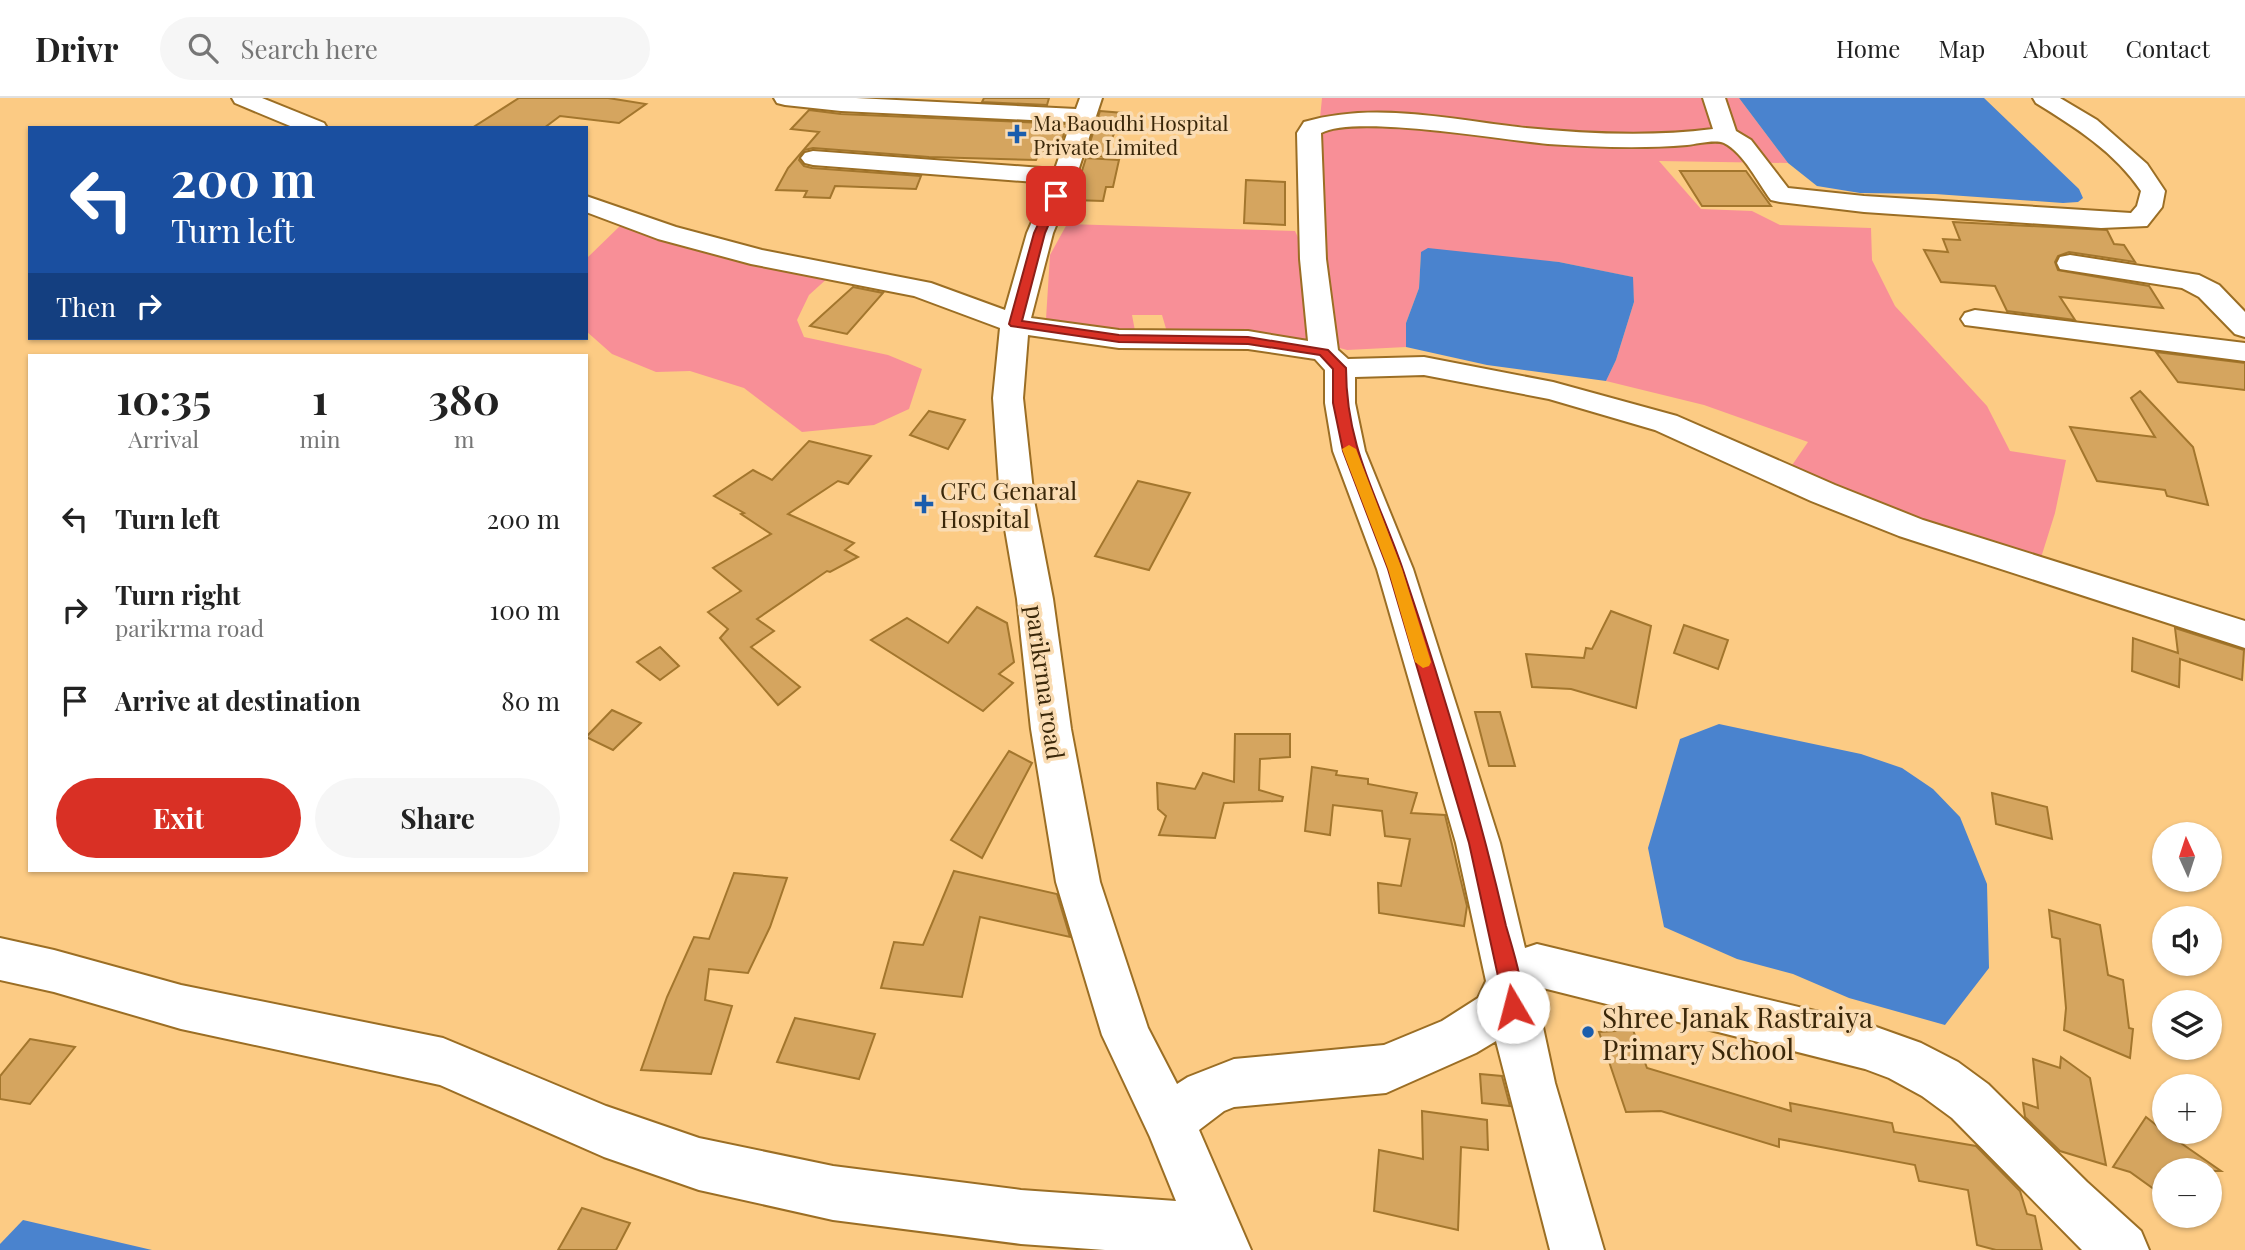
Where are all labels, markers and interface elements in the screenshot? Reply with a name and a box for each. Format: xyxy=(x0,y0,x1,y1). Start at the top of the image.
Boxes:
search box xyxy=(160,17,650,80)
text: Drivr xyxy=(35,26,118,70)
icon: search xyxy=(184,29,222,67)
text: Search here xyxy=(240,31,378,66)
text: Home xyxy=(1836,32,1900,64)
text: Map xyxy=(1938,32,1985,64)
text: About xyxy=(2023,32,2087,64)
text: Contact xyxy=(2125,32,2210,64)
place label: Ma Baoudhi Hospital Private Limited xyxy=(1033,108,1228,160)
marker: Ma Baoudhi Hospital Private Limited xyxy=(1007,124,1027,144)
text: 200 m xyxy=(171,145,316,210)
icon: left xyxy=(56,154,147,245)
pin xyxy=(1026,166,1086,226)
icon: arrive xyxy=(1037,177,1075,215)
text: Turn left xyxy=(171,208,295,251)
icon: right xyxy=(130,287,168,325)
text: Then xyxy=(56,289,116,324)
text: 10:35 xyxy=(116,370,211,426)
text: 1 xyxy=(312,370,328,426)
text: 380 xyxy=(429,370,500,426)
text: Arrival xyxy=(128,423,199,454)
text: min xyxy=(300,423,340,454)
text: m xyxy=(454,423,474,454)
place label: CFC Genaral Hospital xyxy=(940,474,1077,534)
marker: CFC Genaral Hospital xyxy=(914,494,934,514)
icon: left xyxy=(56,500,94,538)
text: Turn left xyxy=(115,501,220,536)
text: 200 m xyxy=(487,501,560,536)
text: Turn right xyxy=(115,577,241,612)
icon: right xyxy=(56,591,94,629)
text: 100 m xyxy=(490,592,560,627)
street label: parikrma road xyxy=(1019,603,1073,761)
text: parikrma road xyxy=(115,612,264,643)
icon: arrive xyxy=(56,682,94,720)
text: Arrive at destination xyxy=(115,683,361,718)
text: 80 m xyxy=(501,683,560,718)
button: Exit xyxy=(56,778,301,858)
button: Share xyxy=(315,778,560,858)
north arrow xyxy=(2152,822,2222,892)
map controls xyxy=(2152,822,2222,1228)
button: sound xyxy=(2152,906,2222,976)
position arrow xyxy=(1476,970,1550,1044)
button: layers xyxy=(2152,990,2222,1060)
place label: Shree Janak Rastraiya Primary School xyxy=(1602,998,1873,1067)
marker: Shree Janak Rastraiya Primary School xyxy=(1580,1024,1596,1040)
button: + xyxy=(2152,1074,2222,1144)
button: − xyxy=(2152,1158,2222,1228)

